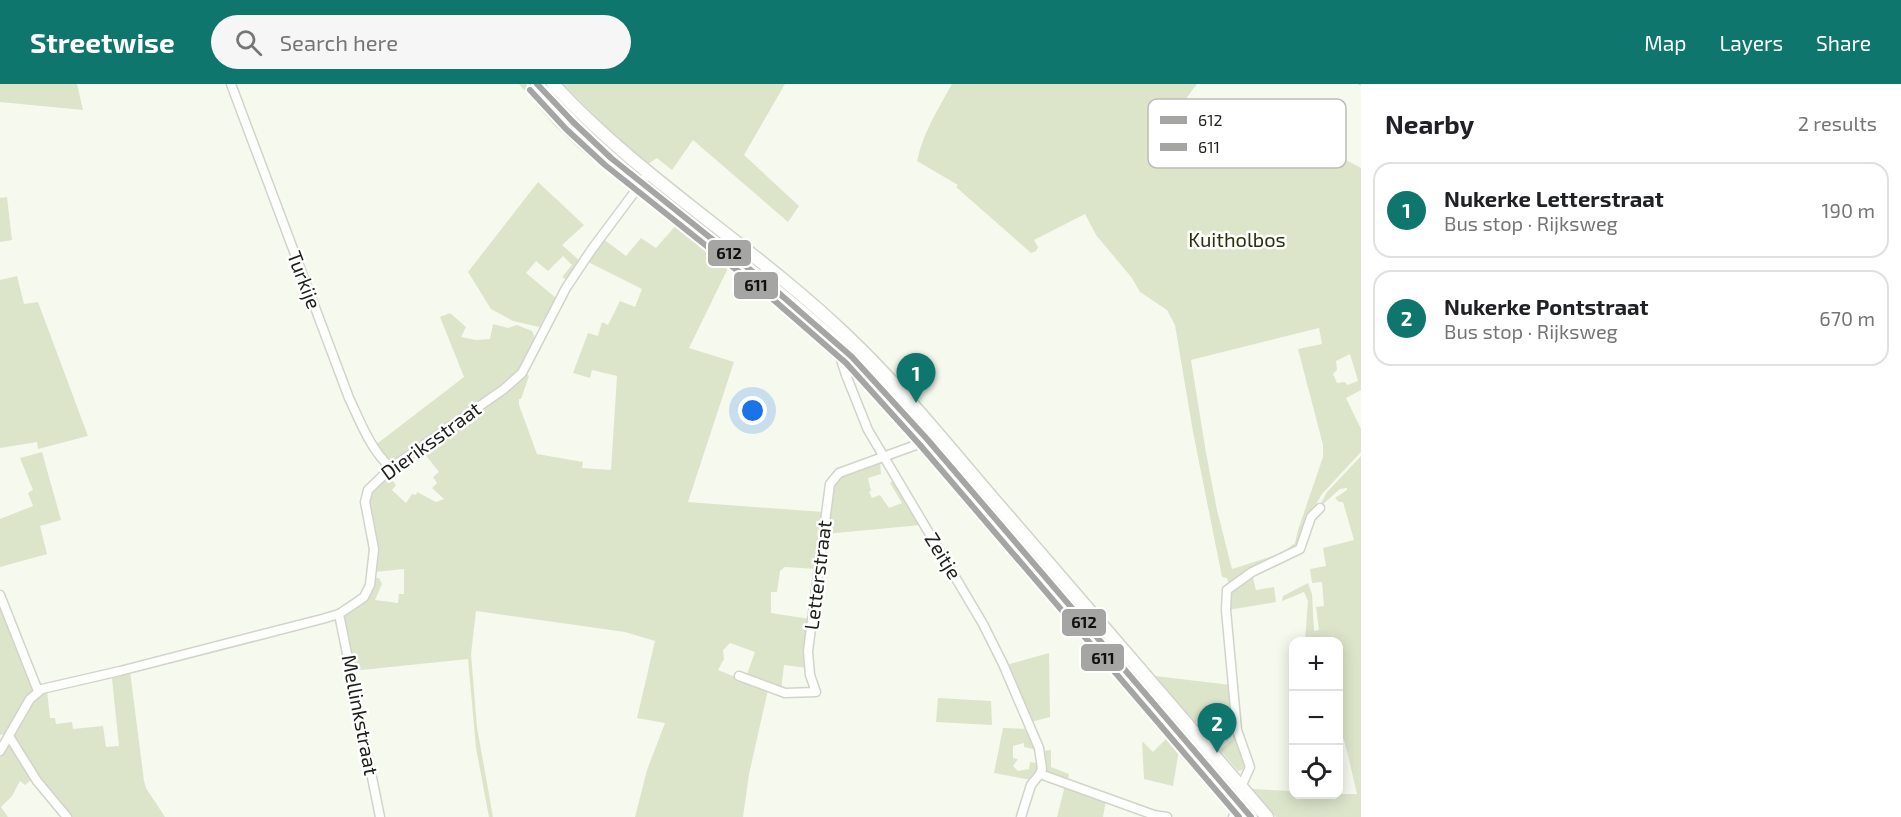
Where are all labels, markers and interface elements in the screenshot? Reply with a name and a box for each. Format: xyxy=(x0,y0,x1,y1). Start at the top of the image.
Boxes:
search box xyxy=(211,15,631,69)
text: Streetwise xyxy=(30,25,175,59)
icon: search xyxy=(232,26,265,59)
text: Search here xyxy=(280,29,398,55)
text: Map xyxy=(1644,30,1686,55)
text: Layers xyxy=(1719,30,1783,55)
text: Share xyxy=(1816,30,1871,55)
legend xyxy=(1148,99,1346,168)
text: Nearby xyxy=(1385,108,1474,139)
text: 612 xyxy=(1198,110,1223,129)
text: 2 results xyxy=(1798,111,1877,135)
text: 611 xyxy=(1198,137,1220,156)
text: Nukerke Letterstraat xyxy=(1444,185,1664,211)
text: 1 xyxy=(1402,198,1411,222)
text: 190 m xyxy=(1822,198,1875,222)
text: Bus stop · Rijksweg xyxy=(1444,211,1618,235)
park label: Kuitholbos xyxy=(1188,227,1286,251)
line badge: 612 xyxy=(707,239,752,267)
text: 612 xyxy=(716,243,742,262)
street label: Turkije xyxy=(283,247,327,312)
line badge: 611 xyxy=(733,271,779,300)
text: 611 xyxy=(744,275,768,294)
text: Nukerke Pontstraat xyxy=(1444,293,1649,319)
text: 2 xyxy=(1401,306,1412,330)
text: 670 m xyxy=(1819,306,1875,330)
text: Bus stop · Rijksweg xyxy=(1444,319,1618,343)
pin: 1 xyxy=(896,354,936,403)
street label: Dieriksstraat xyxy=(376,396,485,484)
your location xyxy=(738,396,767,425)
street label: Letterstraat xyxy=(798,518,836,631)
street label: Zeitje xyxy=(920,528,967,583)
line badge: 612 xyxy=(1061,608,1107,637)
text: 612 xyxy=(1071,612,1097,631)
map controls xyxy=(1289,637,1343,799)
button: + xyxy=(1289,637,1343,691)
line badge: 611 xyxy=(1080,643,1125,672)
text: 611 xyxy=(1091,648,1115,667)
street label: Mellinkstraat xyxy=(338,652,385,777)
button: − xyxy=(1289,691,1343,745)
pin: 2 xyxy=(1198,704,1236,753)
button: locate xyxy=(1289,745,1343,799)

